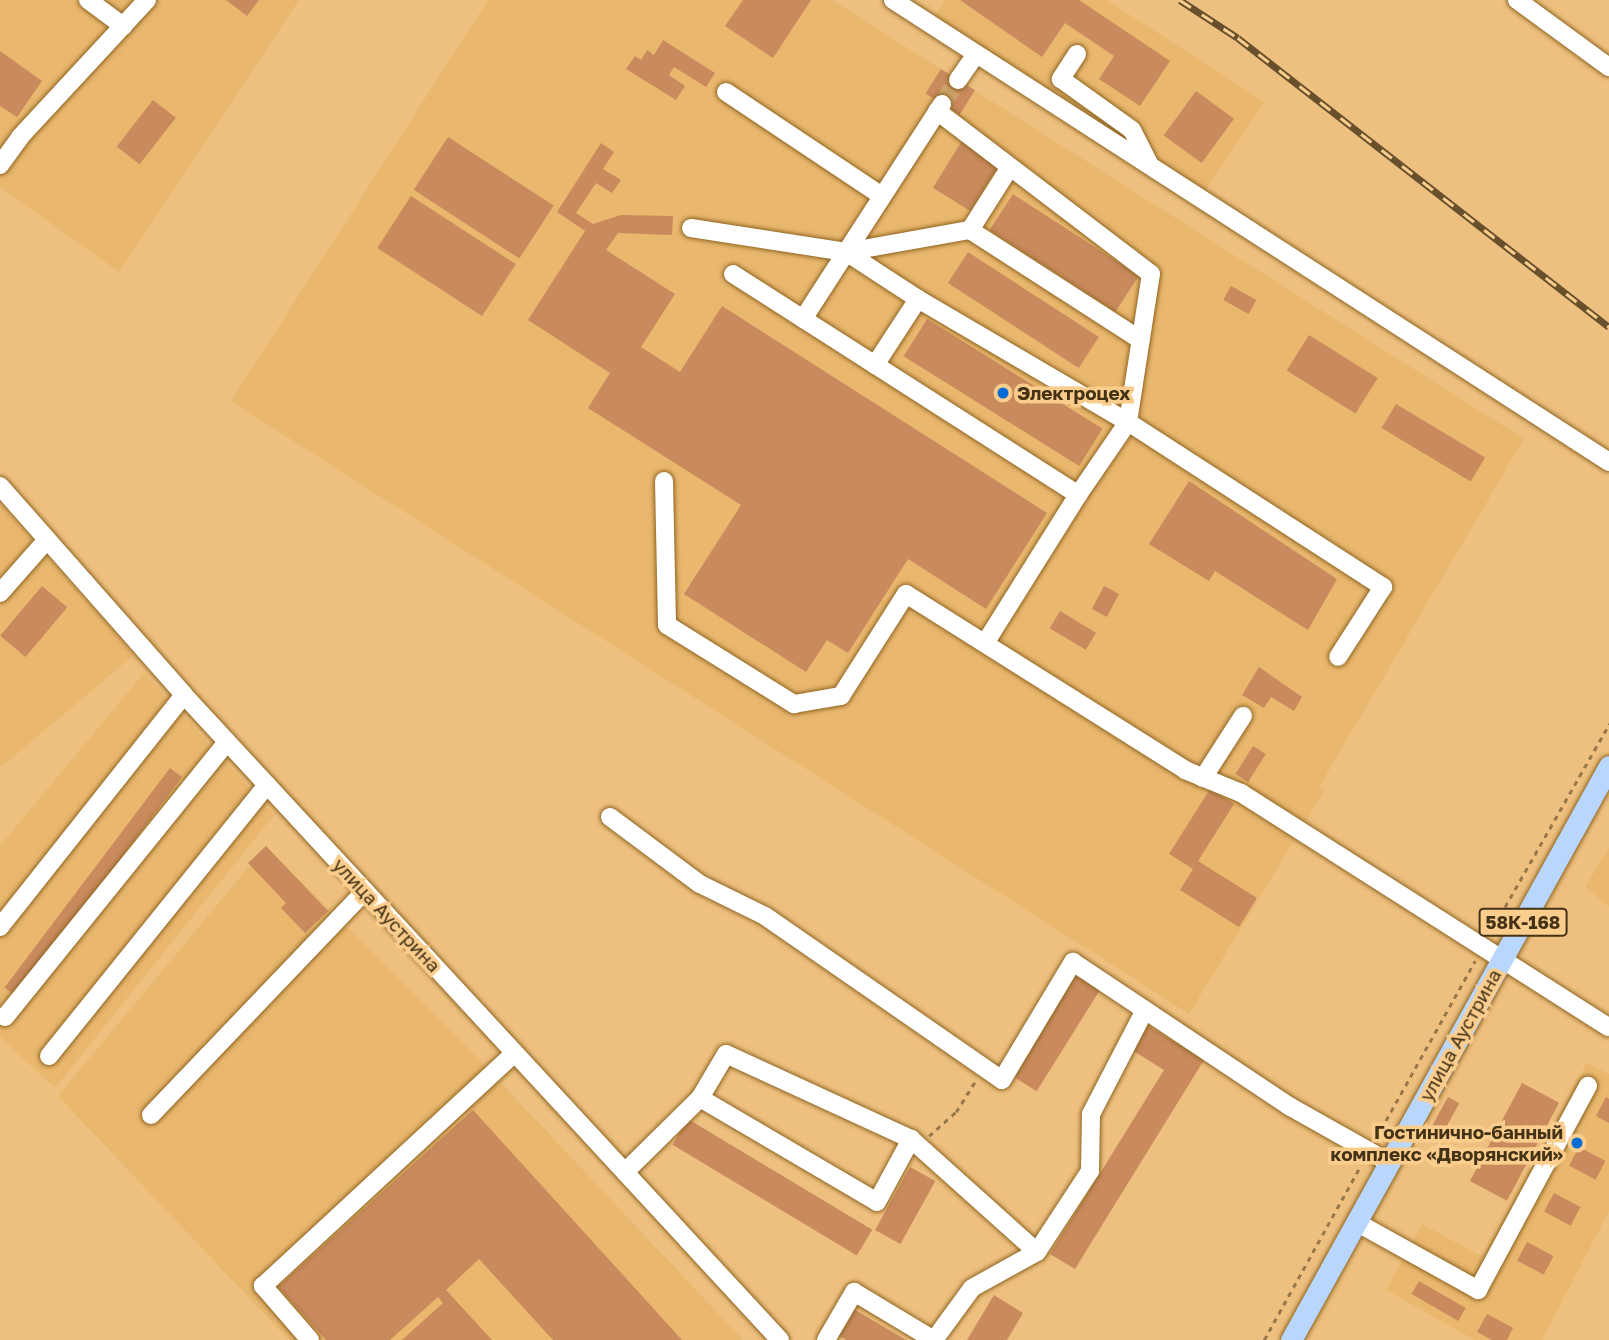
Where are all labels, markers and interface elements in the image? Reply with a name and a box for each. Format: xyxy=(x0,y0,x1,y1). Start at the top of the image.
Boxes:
place label: Электроцех xyxy=(1017,382,1130,404)
marker: Электроцех xyxy=(995,385,1011,401)
street label: улица Аустрина xyxy=(328,853,446,977)
road number: 58К-168 xyxy=(1478,908,1568,937)
street label: улица Аустрина xyxy=(1414,965,1506,1105)
place label: Гостинично-банный комплекс «Дворянский» xyxy=(1331,1121,1563,1165)
marker: Гостинично-банный комплекс «Дворянский» xyxy=(1569,1135,1585,1151)

